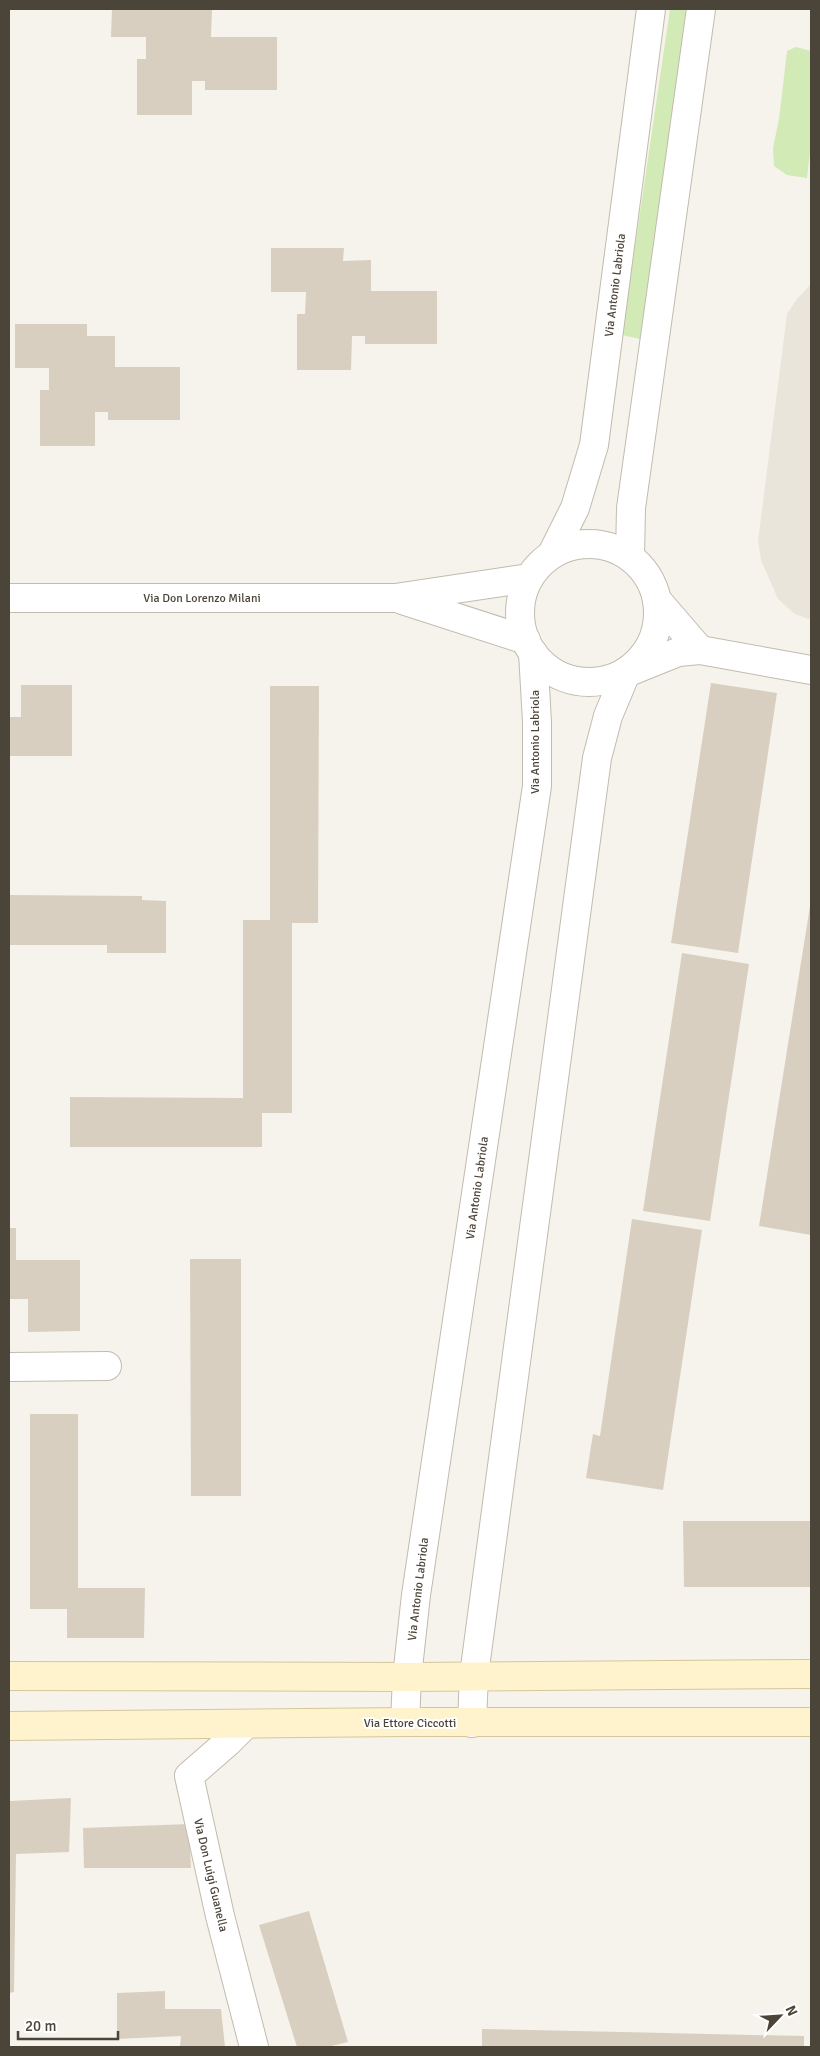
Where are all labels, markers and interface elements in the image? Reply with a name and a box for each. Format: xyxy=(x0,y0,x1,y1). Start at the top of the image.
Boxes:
street label: Via Antonio Labriola xyxy=(602,232,629,338)
street label: Via Don Lorenzo Milani xyxy=(143,591,261,606)
street label: Via Antonio Labriola xyxy=(528,690,543,794)
street label: Via Antonio Labriola xyxy=(463,1135,492,1241)
street label: Via Antonio Labriola xyxy=(405,1536,432,1642)
street label: Via Ettore Ciccotti xyxy=(364,1716,456,1731)
street label: Via Don Luigi Guanella xyxy=(190,1817,231,1933)
north arrow xyxy=(755,1991,805,2041)
text: N xyxy=(782,2003,801,2019)
scale bar xyxy=(18,2008,118,2040)
text: 20 m xyxy=(25,2017,56,2035)

